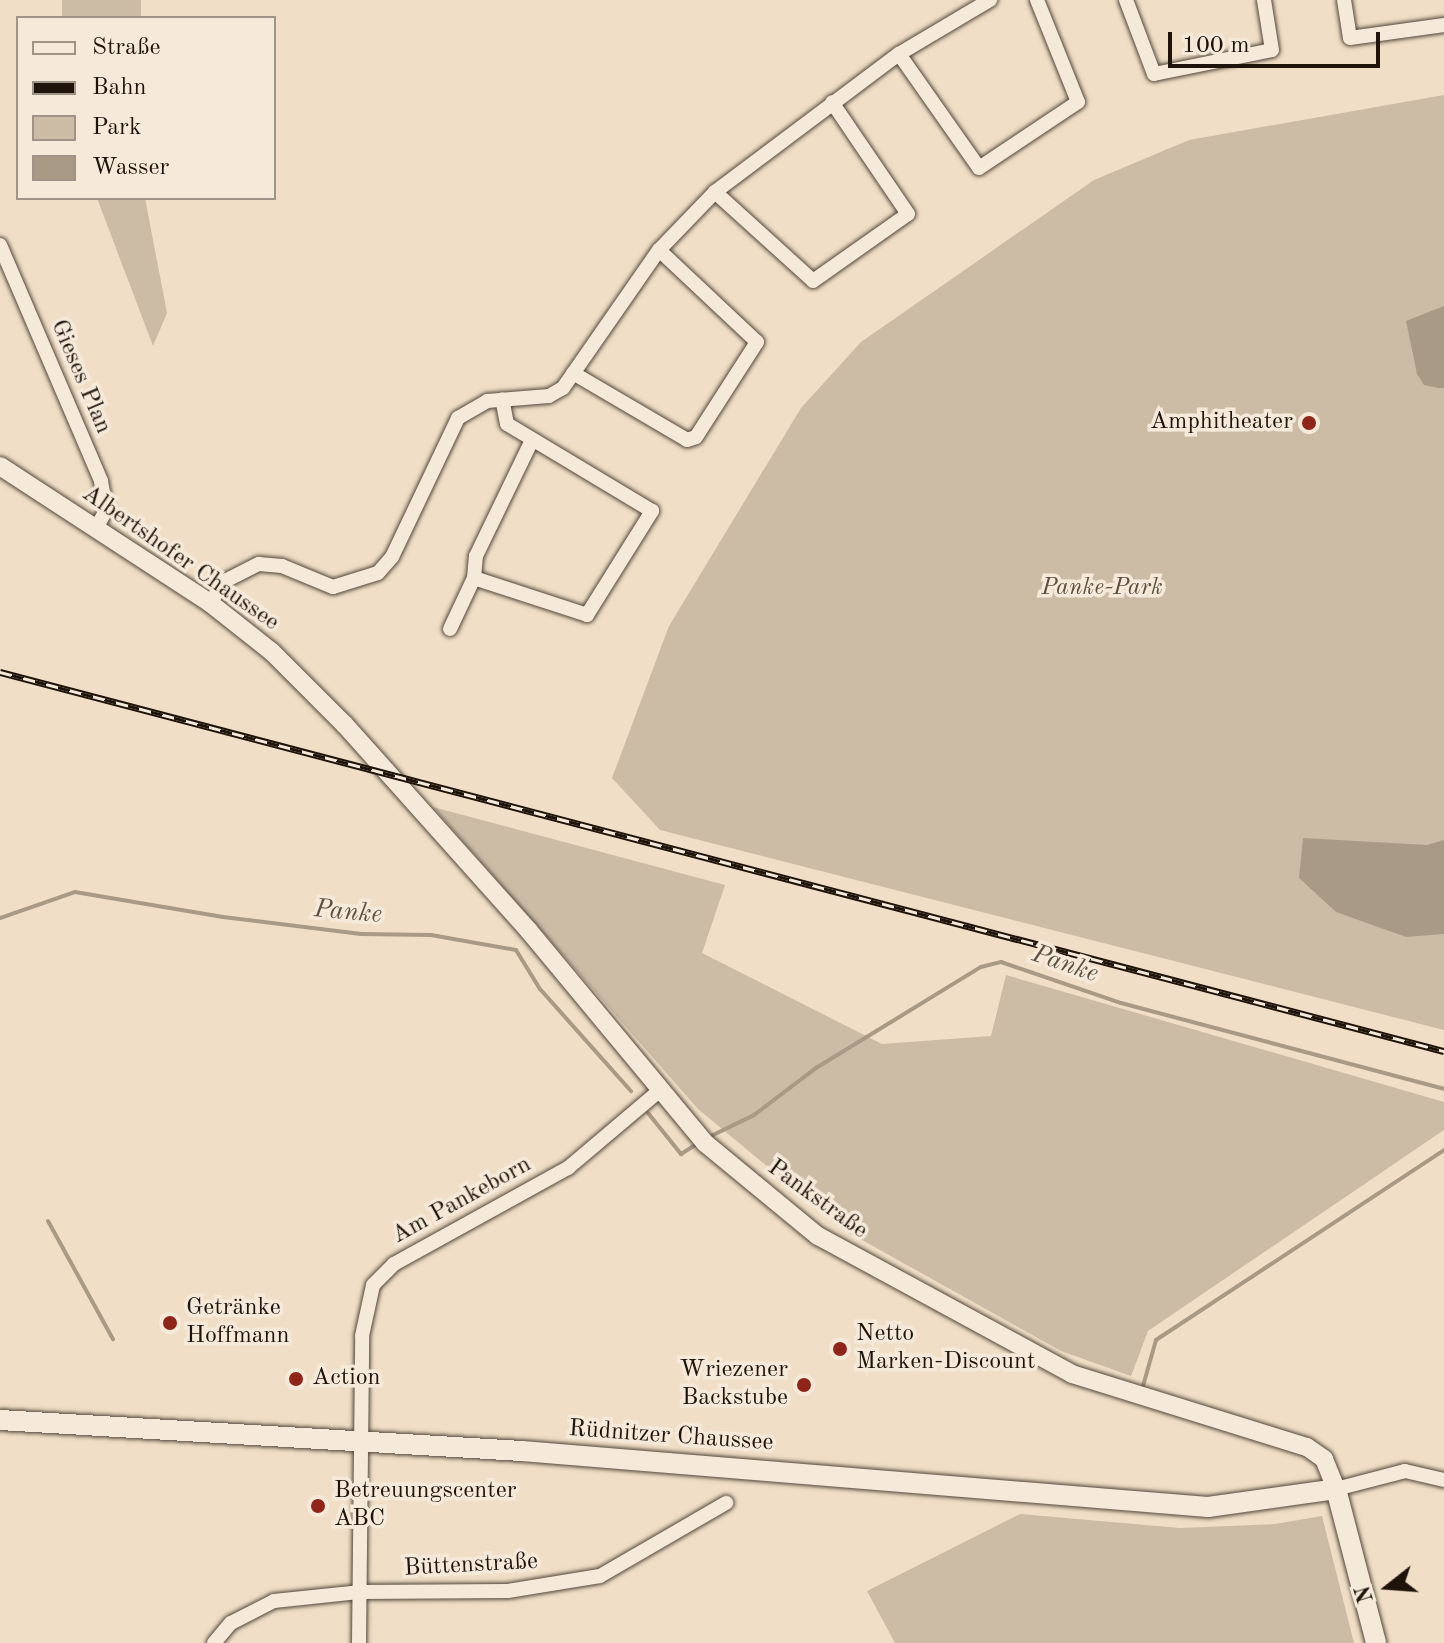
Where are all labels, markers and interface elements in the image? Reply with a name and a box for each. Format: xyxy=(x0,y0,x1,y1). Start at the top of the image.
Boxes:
legend xyxy=(16,16,276,200)
scale bar xyxy=(1172,16,1384,66)
text: 100 m xyxy=(1182,34,1250,58)
text: Straße xyxy=(92,36,161,60)
text: Bahn xyxy=(92,76,146,100)
text: Park xyxy=(92,116,141,140)
text: Wasser xyxy=(92,156,169,180)
street label: Gieses Plan xyxy=(43,316,117,438)
place label: Amphitheater xyxy=(1150,409,1293,437)
marker: Amphitheater xyxy=(1300,414,1318,432)
street label: Albertshofer Chaussee xyxy=(76,480,284,638)
park label: Panke-Park xyxy=(1041,575,1163,603)
water label: Panke xyxy=(313,894,383,932)
water label: Panke xyxy=(1028,939,1102,991)
street label: Am Pankeborn xyxy=(387,1151,537,1251)
street label: Pankstraße xyxy=(761,1154,873,1246)
place label: Getränke Hoffmann xyxy=(186,1295,289,1351)
marker: Getränke Hoffmann xyxy=(161,1314,179,1332)
place label: Netto Marken-Discount xyxy=(856,1321,1035,1377)
marker: Netto Marken-Discount xyxy=(831,1340,849,1358)
place label: Wriezener Backstube xyxy=(680,1357,788,1413)
place label: Action xyxy=(312,1365,381,1393)
marker: Action xyxy=(287,1370,305,1388)
marker: Wriezener Backstube xyxy=(795,1376,813,1394)
street label: Rüdnitzer Chaussee xyxy=(568,1415,774,1459)
place label: Betreuungscenter ABC xyxy=(334,1478,517,1534)
marker: Betreuungscenter ABC xyxy=(309,1497,327,1515)
north arrow xyxy=(1348,1547,1428,1627)
street label: Büttenstraße xyxy=(403,1548,539,1584)
text: N xyxy=(1352,1583,1378,1605)

